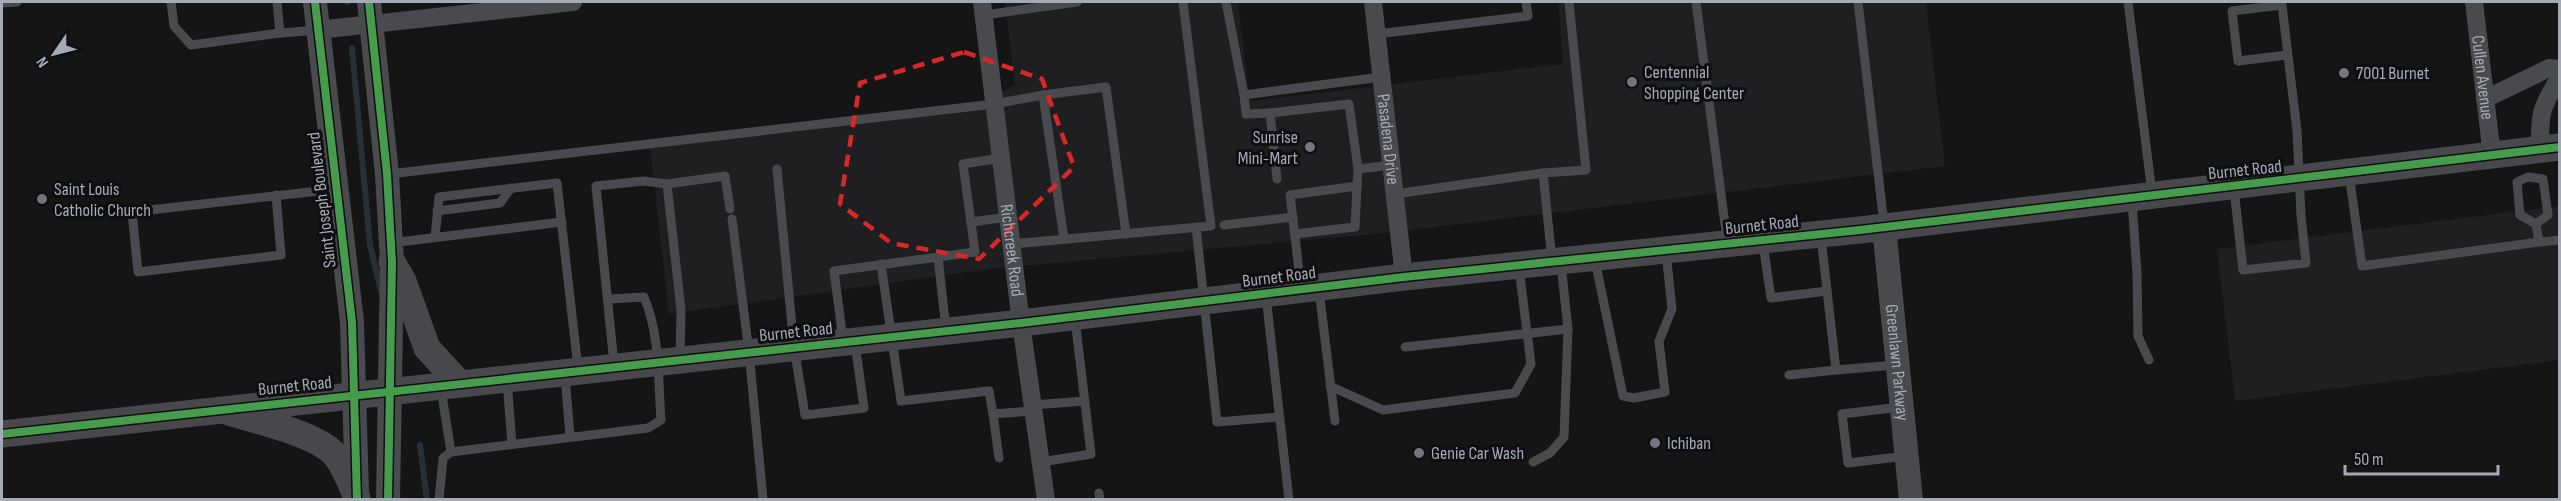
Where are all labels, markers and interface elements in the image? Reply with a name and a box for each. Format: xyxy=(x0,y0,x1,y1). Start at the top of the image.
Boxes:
north arrow xyxy=(24,24,84,84)
street label: Cullen Avenue xyxy=(2467,34,2498,121)
text: N xyxy=(33,53,53,71)
place label: Centennial Shopping Center xyxy=(1644,62,1744,104)
place label: 7001 Burnet xyxy=(2356,63,2430,84)
marker: 7001 Burnet xyxy=(2337,66,2351,80)
marker: Centennial Shopping Center xyxy=(1625,75,1639,89)
street label: Pasadena Drive xyxy=(1373,93,1404,186)
place label: Sunrise Mini-Mart xyxy=(1238,127,1299,169)
street label: Saint Joseph Boulevard xyxy=(303,131,341,269)
marker: Sunrise Mini-Mart xyxy=(1303,140,1317,154)
street label: Burnet Road xyxy=(2207,156,2283,184)
place label: Saint Louis Catholic Church xyxy=(54,179,151,221)
marker: Saint Louis Catholic Church xyxy=(35,192,49,206)
street label: Richcreek Road xyxy=(996,203,1028,298)
street label: Burnet Road xyxy=(1724,211,1800,239)
street label: Burnet Road xyxy=(1241,262,1317,292)
street label: Greenlawn Parkway xyxy=(1881,303,1914,422)
street label: Burnet Road xyxy=(758,318,834,346)
street label: Burnet Road xyxy=(257,372,333,400)
place label: Ichiban xyxy=(1667,433,1711,454)
marker: Ichiban xyxy=(1648,436,1662,450)
scale bar xyxy=(2345,438,2498,476)
place label: Genie Car Wash xyxy=(1431,443,1524,464)
marker: Genie Car Wash xyxy=(1412,446,1426,460)
text: 50 m xyxy=(2354,449,2384,470)

